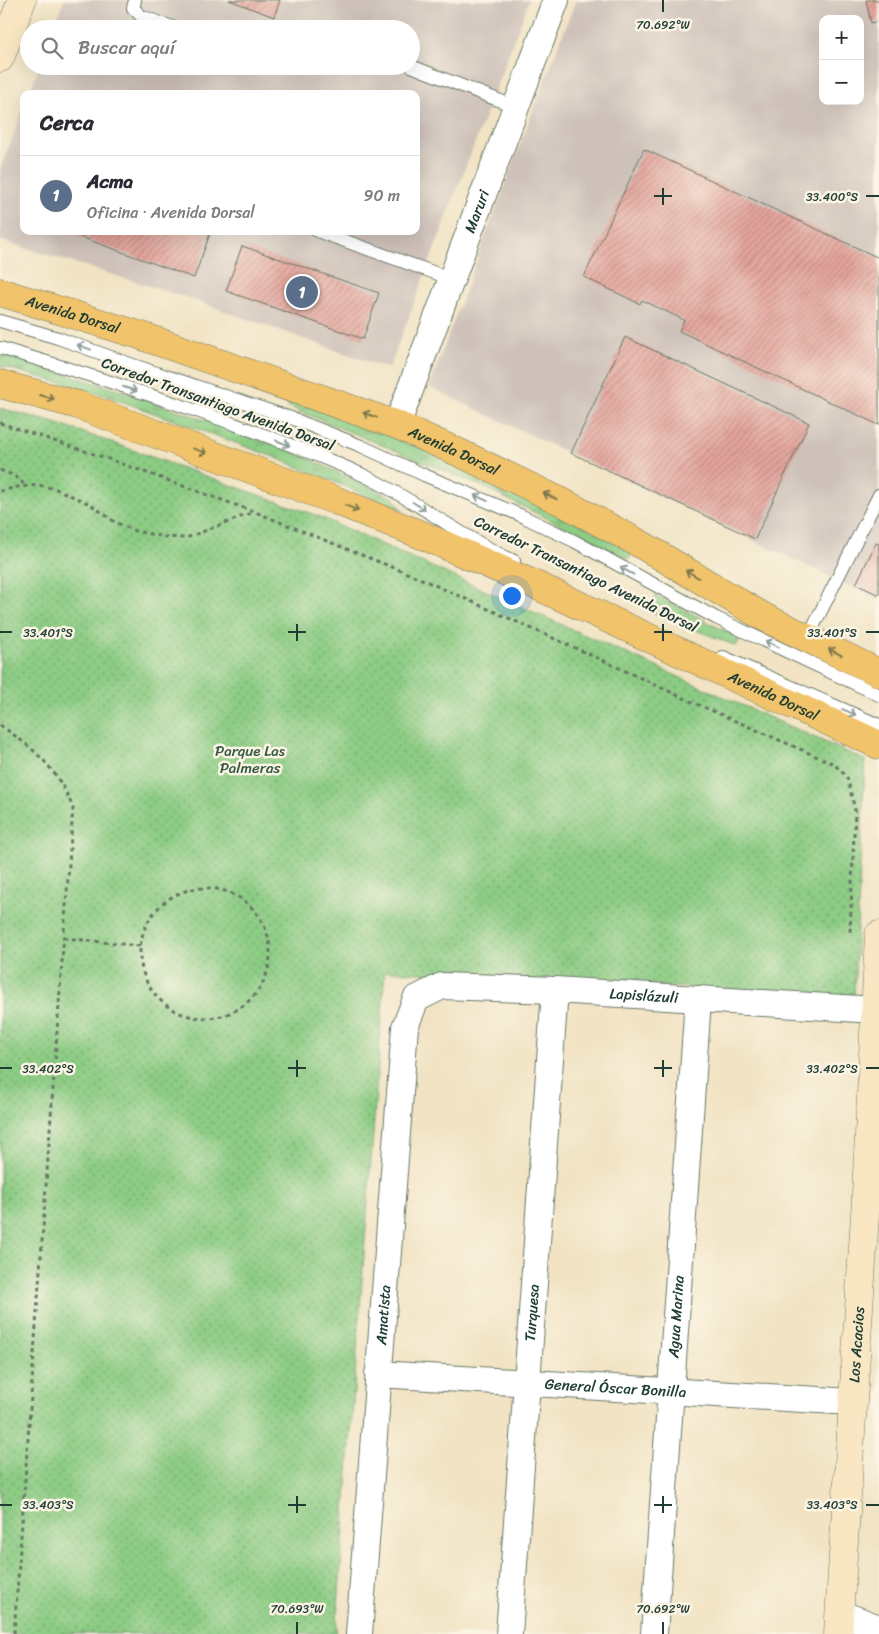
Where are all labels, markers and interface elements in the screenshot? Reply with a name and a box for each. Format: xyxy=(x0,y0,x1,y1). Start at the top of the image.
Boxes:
text: 70.692°W xyxy=(636,14,691,36)
map controls xyxy=(819,15,864,105)
button: + xyxy=(819,15,864,60)
search box xyxy=(20,20,420,75)
text: Buscar aquí xyxy=(78,31,175,64)
icon: search xyxy=(38,34,66,62)
button: − xyxy=(819,60,864,105)
text: Cerca xyxy=(40,104,94,142)
text: Acma xyxy=(87,165,133,198)
text: 1 xyxy=(53,181,59,210)
text: 90 m xyxy=(364,181,400,210)
street label: Maruri xyxy=(457,185,497,237)
text: 33.400°S xyxy=(806,186,859,208)
text: Oficina · Avenida Dorsal xyxy=(87,198,255,227)
pin: 1 xyxy=(286,273,318,311)
street label: Avenida Dorsal xyxy=(21,287,124,342)
one-way arrow xyxy=(77,342,93,351)
street label: Corredor Transantiago Avenida Dorsal xyxy=(98,350,339,459)
one-way arrow xyxy=(122,384,138,394)
one-way arrow xyxy=(39,392,55,402)
one-way arrow xyxy=(363,410,378,419)
street label: Avenida Dorsal xyxy=(403,418,504,483)
one-way arrow xyxy=(276,439,291,448)
one-way arrow xyxy=(192,447,207,456)
one-way arrow xyxy=(543,491,558,500)
one-way arrow xyxy=(474,493,489,503)
one-way arrow xyxy=(412,501,426,511)
one-way arrow xyxy=(344,503,359,513)
street label: Corredor Transantiago Avenida Dorsal xyxy=(469,508,703,640)
one-way arrow xyxy=(620,565,634,575)
one-way arrow xyxy=(686,569,700,579)
your location xyxy=(499,583,525,609)
text: 33.401°S xyxy=(23,622,73,644)
text: 33.401°S xyxy=(807,622,857,644)
one-way arrow xyxy=(765,639,780,648)
one-way arrow xyxy=(828,647,843,656)
street label: Avenida Dorsal xyxy=(723,663,824,729)
one-way arrow xyxy=(841,708,856,718)
park label: Parque Las Palmeras xyxy=(215,738,286,781)
street label: Lapislázuli xyxy=(609,980,680,1011)
text: 33.402°S xyxy=(22,1058,74,1080)
text: 33.402°S xyxy=(806,1058,858,1080)
street label: Agua Marina xyxy=(660,1274,692,1360)
street label: Turquesa xyxy=(517,1283,547,1342)
street label: Amatista xyxy=(368,1284,398,1347)
street label: Los Acacios xyxy=(841,1306,872,1384)
street label: General Óscar Bonilla xyxy=(544,1371,688,1405)
text: 33.403°S xyxy=(22,1494,74,1516)
text: 33.403°S xyxy=(806,1494,858,1516)
text: 70.693°W xyxy=(270,1598,324,1620)
text: 70.692°W xyxy=(636,1598,691,1620)

